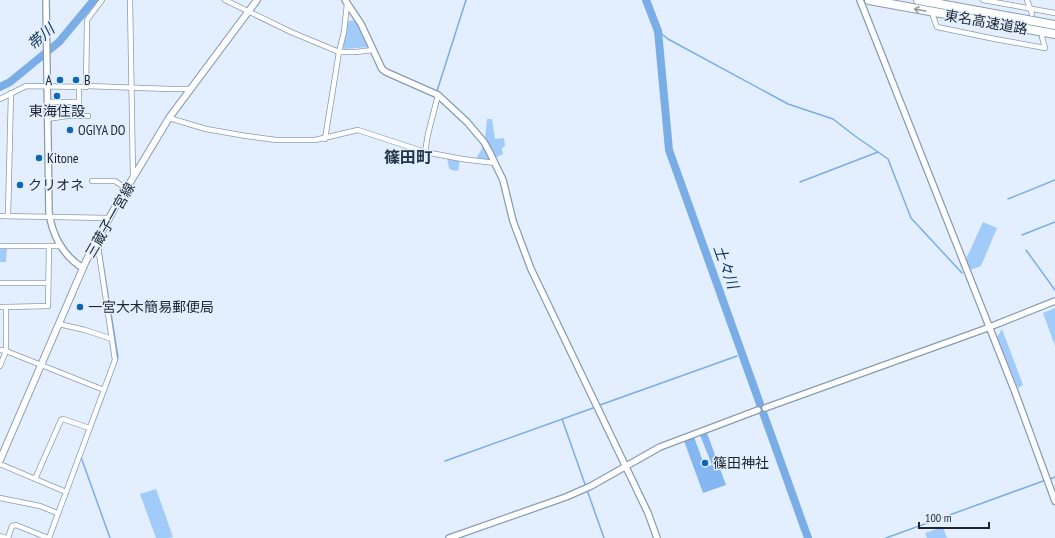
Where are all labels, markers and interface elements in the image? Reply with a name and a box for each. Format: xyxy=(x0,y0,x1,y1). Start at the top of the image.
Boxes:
one-way arrow xyxy=(914,5,927,13)
street label: 東名高速道路 xyxy=(943,6,1029,38)
water label: 帯川 xyxy=(23,18,60,54)
place label: A xyxy=(45,71,52,89)
place label: B xyxy=(84,71,91,89)
marker: A xyxy=(55,75,65,85)
marker: B xyxy=(71,75,81,85)
marker: 東海住設 xyxy=(52,91,62,101)
place label: 東海住設 xyxy=(29,102,85,120)
place label: OGIYA DO xyxy=(78,121,126,139)
marker: OGIYA DO xyxy=(65,125,75,135)
district label: 篠田町 xyxy=(384,147,432,167)
place label: Kitone xyxy=(47,149,79,167)
marker: Kitone xyxy=(34,153,44,163)
place label: クリオネ xyxy=(28,176,84,194)
street label: 三蔵子一宮線 xyxy=(81,179,139,261)
marker: クリオネ xyxy=(15,180,25,190)
water label: 土々川 xyxy=(710,242,744,293)
place label: 一宮大木簡易郵便局 xyxy=(88,298,214,316)
marker: 一宮大木簡易郵便局 xyxy=(75,302,85,312)
place label: 篠田神社 xyxy=(713,454,769,472)
marker: 篠田神社 xyxy=(700,458,710,468)
scale bar xyxy=(919,504,989,530)
text: 100 m xyxy=(925,510,952,525)

